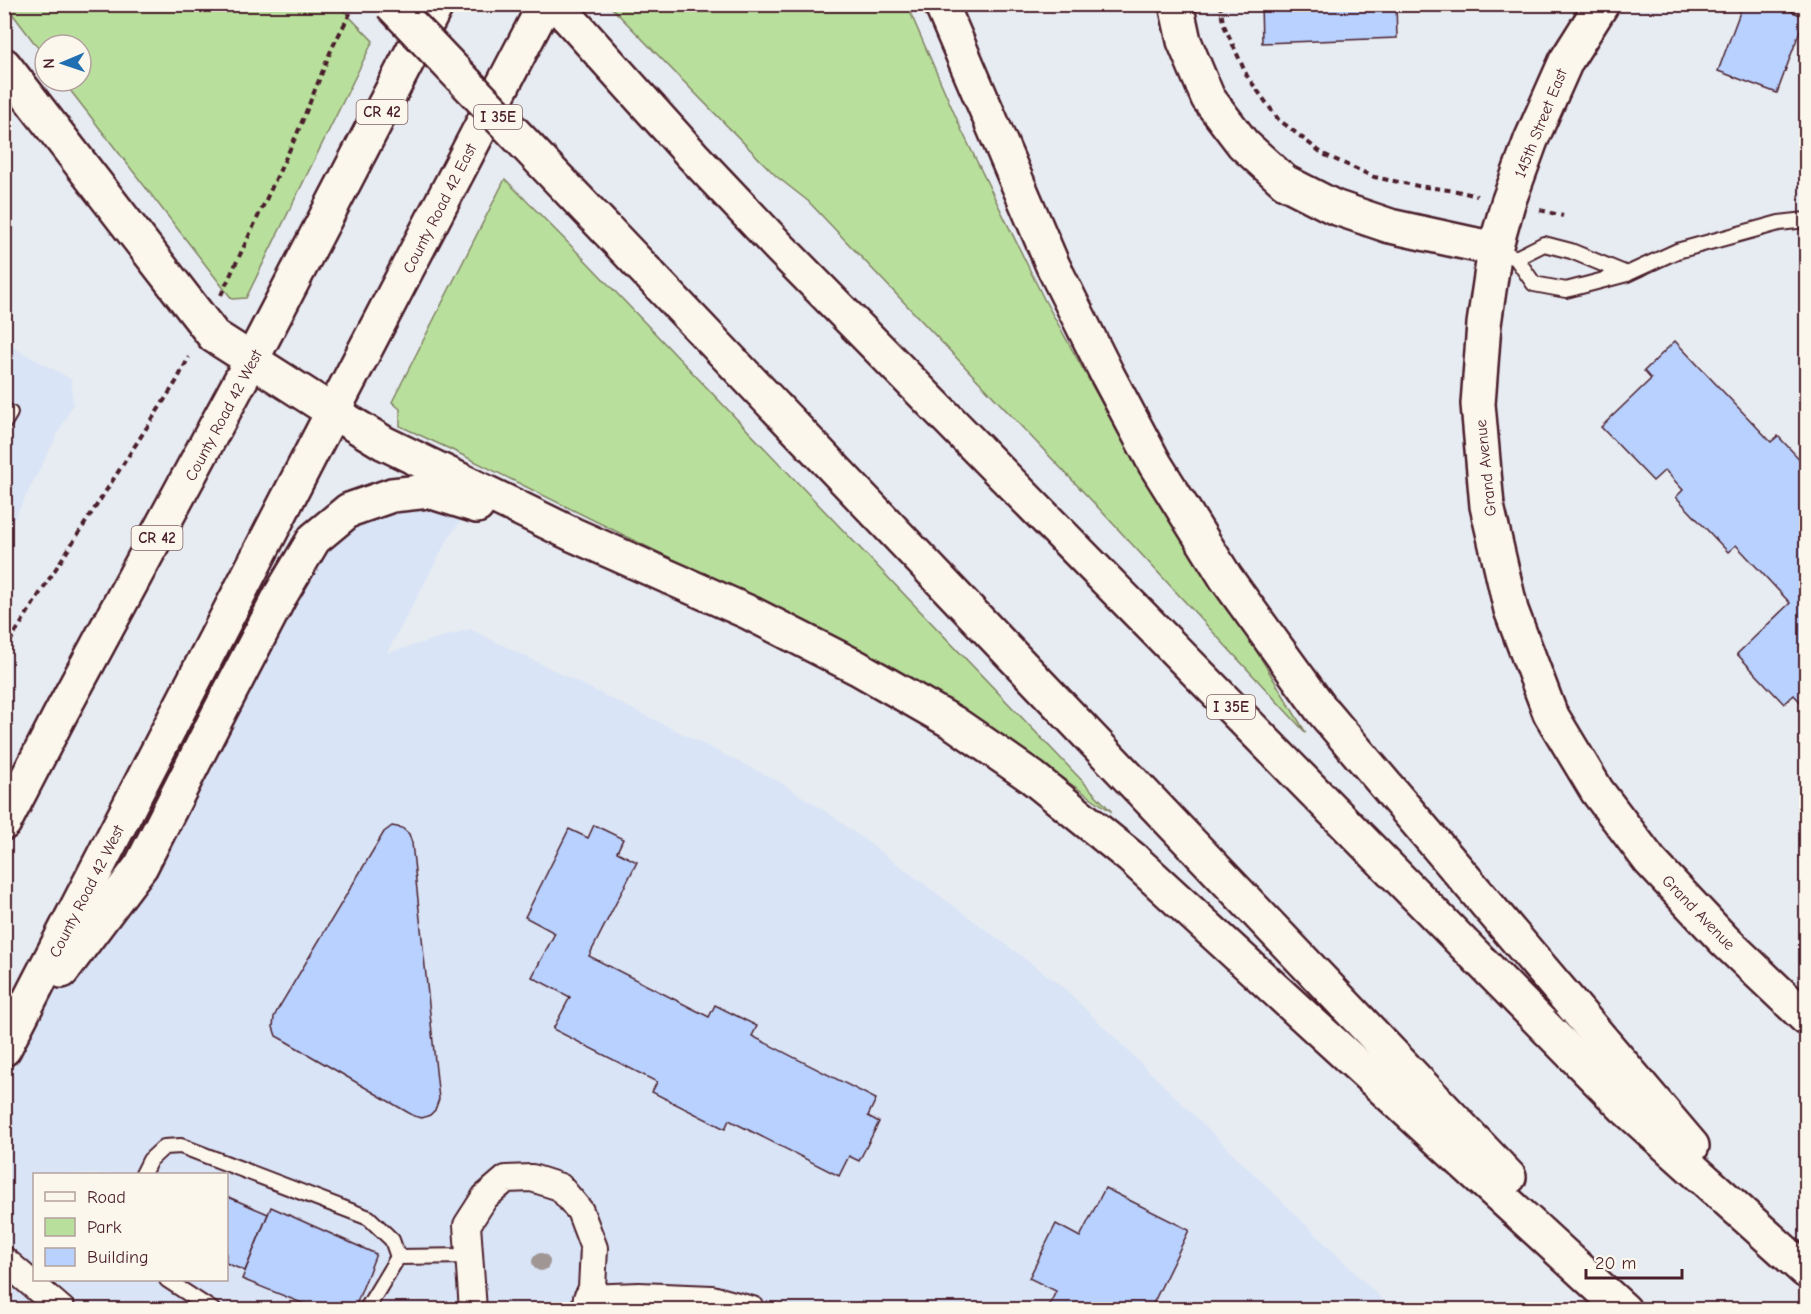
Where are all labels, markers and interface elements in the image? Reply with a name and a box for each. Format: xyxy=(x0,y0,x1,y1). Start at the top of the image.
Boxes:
north arrow xyxy=(33,33,93,93)
text: N xyxy=(40,58,58,69)
street label: 145th Street East xyxy=(1511,66,1571,180)
road number: CR 42 xyxy=(356,100,407,124)
road number: I 35E xyxy=(474,105,522,129)
street label: County Road 42 East xyxy=(399,140,481,276)
street label: County Road 42 West xyxy=(182,347,266,484)
street label: Grand Avenue xyxy=(1472,419,1500,517)
road number: CR 42 xyxy=(132,526,182,550)
road number: I 35E xyxy=(1207,695,1255,719)
street label: County Road 42 West xyxy=(46,822,128,960)
street label: Grand Avenue xyxy=(1658,871,1738,954)
legend xyxy=(33,1173,228,1281)
text: Road xyxy=(87,1187,126,1208)
text: Park xyxy=(87,1217,122,1238)
scale bar xyxy=(1586,1242,1682,1280)
text: Building xyxy=(87,1247,149,1268)
text: 20 m xyxy=(1595,1253,1636,1274)

